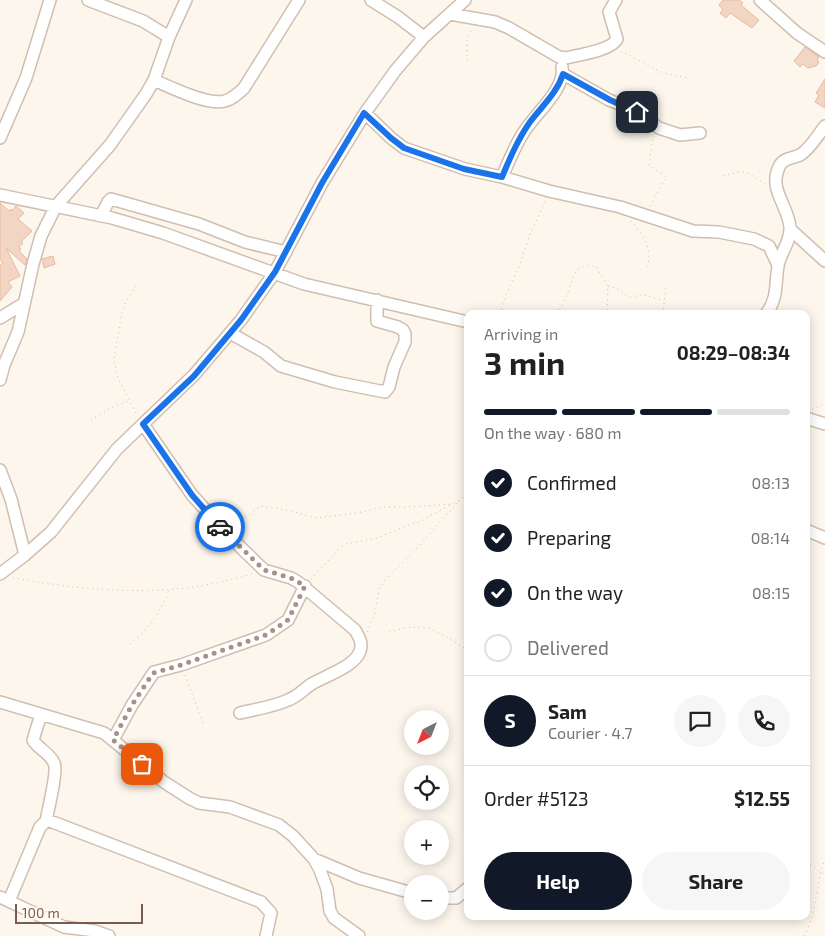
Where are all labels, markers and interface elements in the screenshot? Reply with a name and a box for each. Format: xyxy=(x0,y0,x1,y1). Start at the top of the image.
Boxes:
pin xyxy=(616,91,658,133)
icon: home xyxy=(623,98,651,126)
text: Arriving in xyxy=(484,324,558,343)
text: 08:29–08:34 xyxy=(677,341,790,364)
text: 3 min xyxy=(484,343,565,381)
text: On the way · 680 m xyxy=(484,423,622,442)
icon: check xyxy=(484,469,512,497)
text: Confirmed xyxy=(527,471,617,494)
text: 08:13 xyxy=(752,473,790,492)
courier xyxy=(195,502,245,552)
icon: car xyxy=(206,513,234,541)
icon: check xyxy=(484,524,512,552)
text: Preparing xyxy=(527,526,611,549)
text: 08:14 xyxy=(751,528,790,547)
icon: check xyxy=(484,579,512,607)
text: On the way xyxy=(527,581,623,604)
text: 08:15 xyxy=(752,583,790,602)
text: Delivered xyxy=(527,636,609,659)
button: chat xyxy=(674,695,726,747)
button: phone xyxy=(738,695,790,747)
text: Sam xyxy=(548,700,587,723)
text: S xyxy=(504,709,516,732)
north arrow xyxy=(404,710,449,755)
map controls xyxy=(404,710,449,920)
text: Courier · 4.7 xyxy=(548,723,632,742)
pin xyxy=(121,743,163,785)
icon: bag xyxy=(128,750,156,778)
button: locate xyxy=(404,765,449,810)
text: Order #5123 xyxy=(484,787,589,810)
text: $12.55 xyxy=(734,787,790,810)
button: + xyxy=(404,820,449,865)
button: Help xyxy=(484,852,632,910)
button: Share xyxy=(642,852,790,910)
button: − xyxy=(404,875,449,920)
scale bar xyxy=(15,901,142,924)
text: 100 m xyxy=(22,904,60,921)

